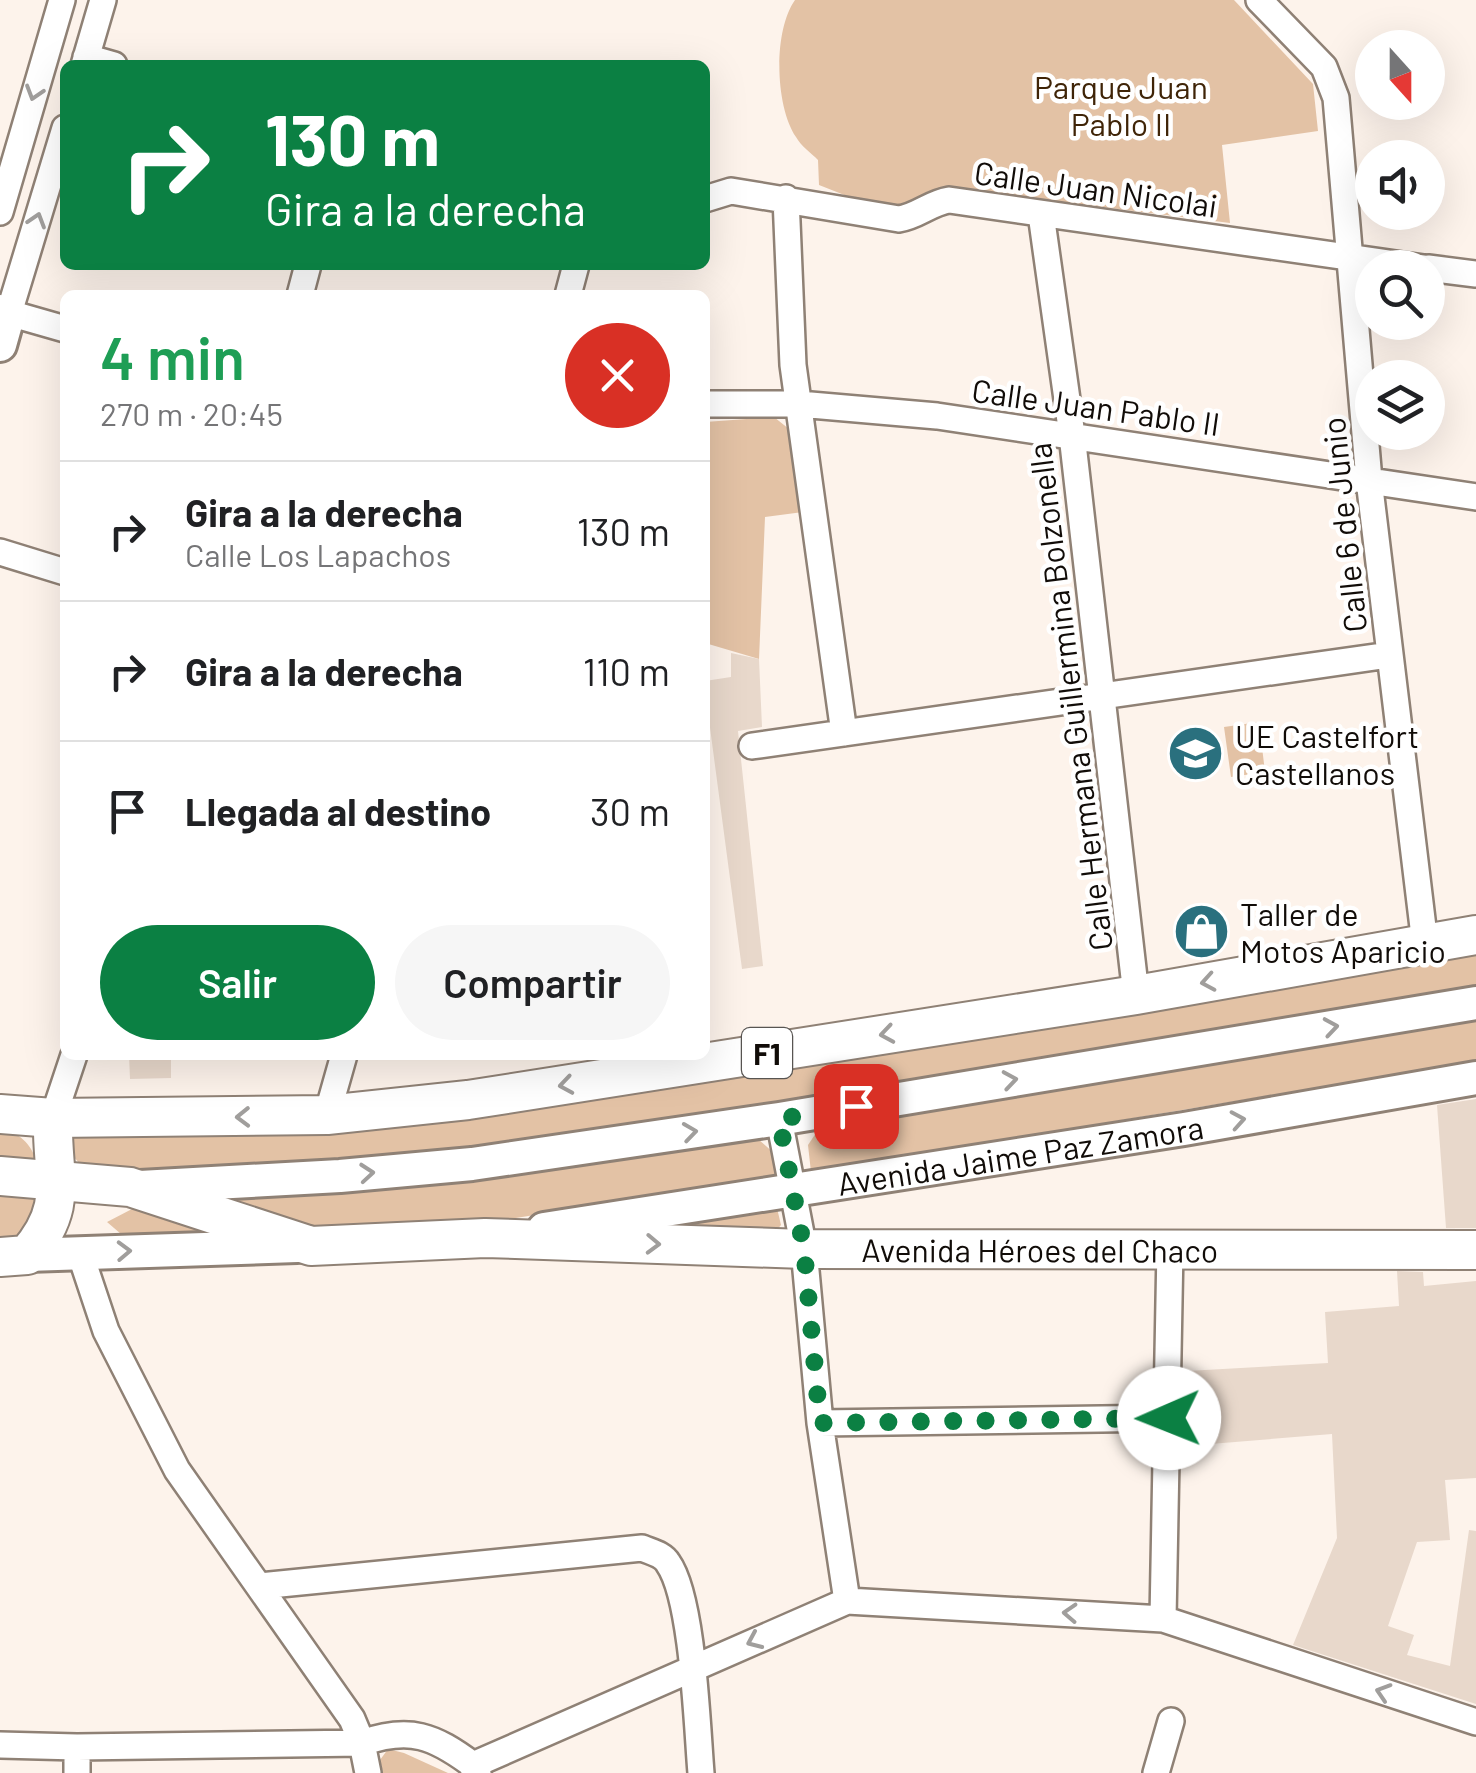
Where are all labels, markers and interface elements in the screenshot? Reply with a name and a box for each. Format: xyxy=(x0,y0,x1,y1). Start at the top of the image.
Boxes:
north arrow xyxy=(1355,30,1445,120)
map controls xyxy=(1355,30,1445,450)
park label: Parque Juan Pablo II xyxy=(1034,67,1208,142)
one-way arrow xyxy=(25,84,46,101)
text: 130 m xyxy=(265,96,440,180)
icon: right xyxy=(100,100,230,230)
button: sound xyxy=(1355,140,1445,230)
street label: Calle Juan Nicolai xyxy=(972,152,1220,224)
text: Gira a la derecha xyxy=(265,181,586,235)
one-way arrow xyxy=(25,212,46,229)
button: search xyxy=(1355,250,1445,340)
text: 4 min xyxy=(100,320,245,392)
button: close xyxy=(565,323,670,428)
button: layers xyxy=(1355,360,1445,450)
street label: Calle Juan Pablo II xyxy=(970,370,1222,442)
text: 270 m · 20:45 xyxy=(100,394,283,432)
street label: Calle 6 de Junio xyxy=(1313,416,1373,634)
street label: Calle Hermana Guillermina Bolzonella xyxy=(1019,441,1119,953)
text: Gira a la derecha xyxy=(185,489,463,535)
icon: right xyxy=(100,504,155,559)
text: 130 m xyxy=(577,508,670,554)
text: Calle Los Lapachos xyxy=(185,535,451,573)
icon: right xyxy=(100,644,155,699)
text: Gira a la derecha xyxy=(185,648,463,694)
text: 110 m xyxy=(583,648,670,694)
place label: UE Castelfort Castellanos xyxy=(1235,716,1419,791)
school or university icon: UE Castelfort Castellanos xyxy=(1166,723,1226,783)
icon: arrive xyxy=(100,784,155,839)
text: Llegada al destino xyxy=(185,788,491,834)
text: 30 m xyxy=(590,788,670,834)
place label: Taller de Motos Aparicio xyxy=(1240,894,1446,969)
shop icon: Taller de Motos Aparicio xyxy=(1171,901,1231,961)
button: Salir xyxy=(100,925,375,1040)
button: Compartir xyxy=(395,925,670,1040)
one-way arrow xyxy=(1199,971,1216,992)
one-way arrow xyxy=(1323,1017,1339,1038)
one-way arrow xyxy=(878,1023,895,1044)
road number: F1 xyxy=(742,1028,792,1078)
pin xyxy=(814,1064,899,1149)
one-way arrow xyxy=(1002,1071,1019,1092)
one-way arrow xyxy=(557,1074,574,1095)
icon: arrive xyxy=(829,1079,884,1134)
one-way arrow xyxy=(234,1106,250,1127)
street label: Avenida Jaime Paz Zamora xyxy=(834,1107,1206,1202)
one-way arrow xyxy=(1230,1110,1247,1131)
one-way arrow xyxy=(681,1123,698,1144)
one-way arrow xyxy=(360,1163,376,1185)
street label: Avenida Héroes del Chaco xyxy=(861,1230,1218,1269)
one-way arrow xyxy=(645,1233,661,1254)
one-way arrow xyxy=(117,1241,133,1262)
position arrow xyxy=(1117,1366,1221,1470)
one-way arrow xyxy=(1062,1603,1078,1624)
one-way arrow xyxy=(746,1629,764,1649)
one-way arrow xyxy=(1376,1683,1393,1703)

